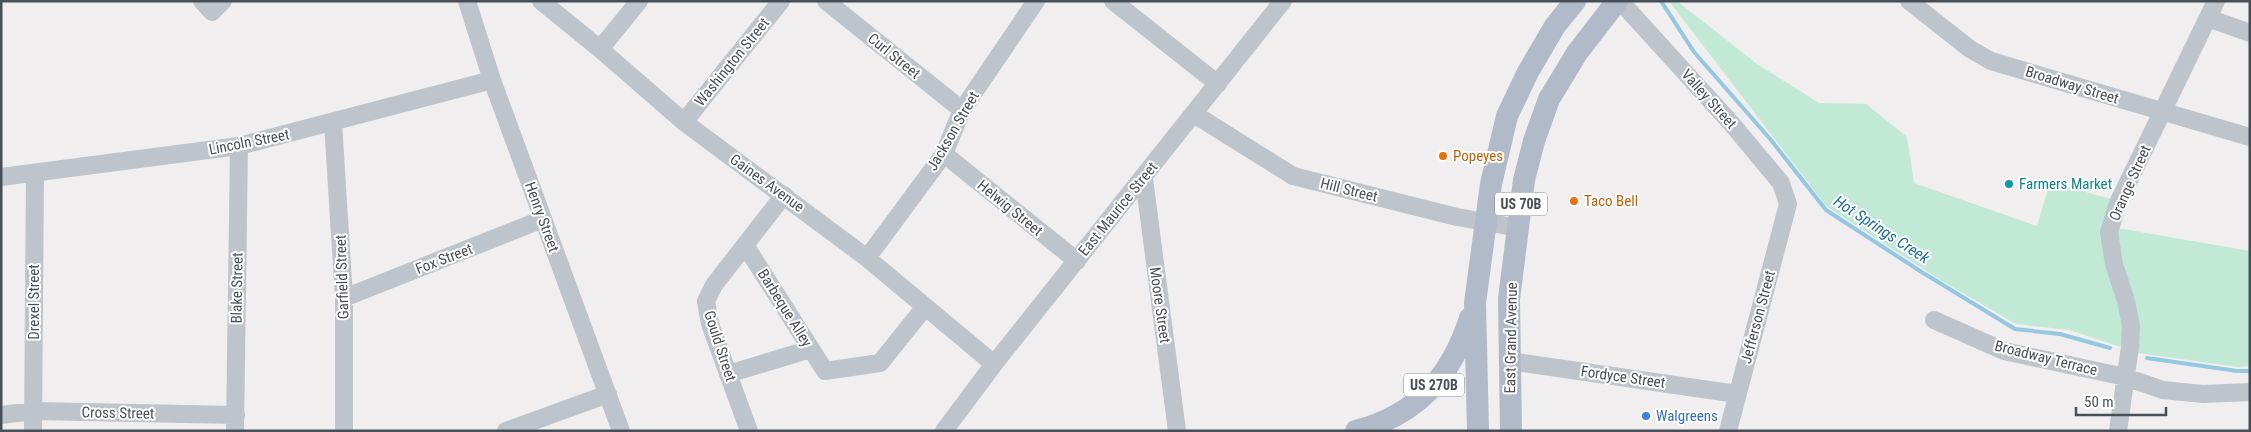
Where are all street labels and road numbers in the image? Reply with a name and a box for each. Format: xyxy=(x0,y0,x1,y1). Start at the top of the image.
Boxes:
street label: Washington Street xyxy=(691,14,773,110)
street label: Curl Street xyxy=(864,29,924,83)
street label: Broadway Street xyxy=(2023,62,2121,108)
street label: Valley Street xyxy=(1678,66,1740,132)
street label: Jackson Street xyxy=(923,88,983,174)
street label: Lincoln Street xyxy=(207,125,291,159)
street label: Orange Street xyxy=(2105,142,2155,224)
street label: Gaines Avenue xyxy=(726,150,808,216)
street label: East Maurice Street xyxy=(1075,158,1161,260)
street label: Hill Street xyxy=(1319,174,1379,206)
street label: Helwig Street xyxy=(974,176,1046,240)
street label: Henry Street xyxy=(521,180,563,254)
road number: US 70B xyxy=(1495,192,1547,215)
street label: Garfield Street xyxy=(332,234,352,320)
street label: Fox Street xyxy=(413,240,475,278)
street label: Blake Street xyxy=(227,252,247,324)
street label: Drexel Street xyxy=(25,264,43,340)
street label: Barbeque Alley xyxy=(754,266,816,350)
street label: Moore Street xyxy=(1146,266,1174,344)
street label: Jefferson Street xyxy=(1737,269,1779,365)
street label: East Grand Avenue xyxy=(1501,282,1521,394)
street label: Gould Street xyxy=(700,308,740,384)
street label: Broadway Terrace xyxy=(1993,337,2099,379)
street label: Fordyce Street xyxy=(1580,362,1666,392)
road number: US 270B xyxy=(1404,374,1464,396)
street label: Cross Street xyxy=(81,403,155,423)

